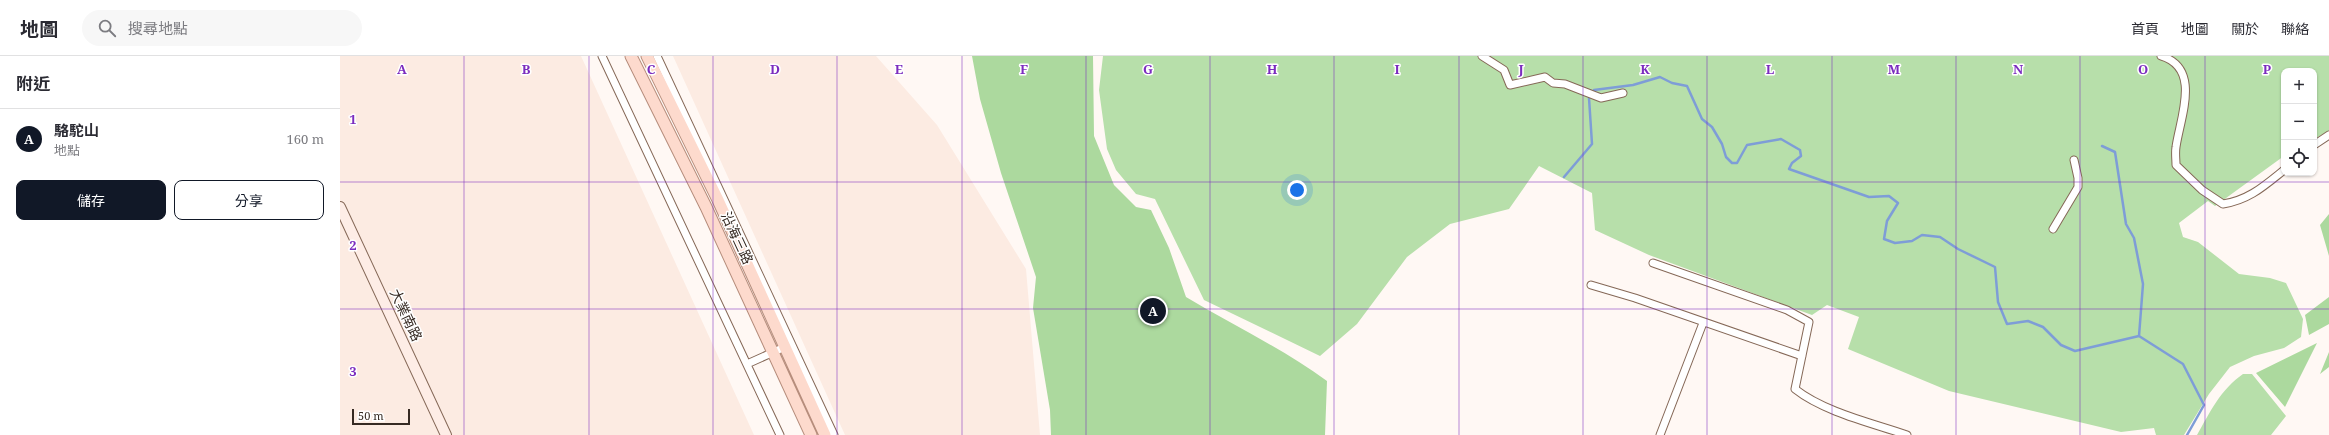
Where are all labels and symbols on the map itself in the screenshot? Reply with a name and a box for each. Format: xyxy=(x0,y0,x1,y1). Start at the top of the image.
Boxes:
text: A xyxy=(397,60,407,78)
text: B xyxy=(522,60,531,78)
text: C xyxy=(647,60,656,78)
text: D xyxy=(770,60,780,78)
text: E xyxy=(895,60,904,78)
text: F xyxy=(1020,60,1028,78)
text: G xyxy=(1143,60,1153,78)
text: H xyxy=(1267,60,1278,78)
text: I xyxy=(1394,60,1400,78)
text: J xyxy=(1517,60,1524,78)
text: K xyxy=(1640,60,1650,78)
text: L xyxy=(1766,60,1775,78)
text: M xyxy=(1888,60,1901,78)
text: N xyxy=(2013,60,2024,78)
text: O xyxy=(2138,60,2148,78)
text: P xyxy=(2263,60,2272,78)
text: 1 xyxy=(349,110,357,128)
your location xyxy=(1287,180,1307,200)
street label: 沿海三路 xyxy=(717,208,758,267)
text: 2 xyxy=(349,236,357,254)
street label: 大業南路 xyxy=(386,285,427,344)
pin: A xyxy=(1140,296,1166,326)
text: 3 xyxy=(349,362,357,380)
scale bar xyxy=(352,407,410,426)

